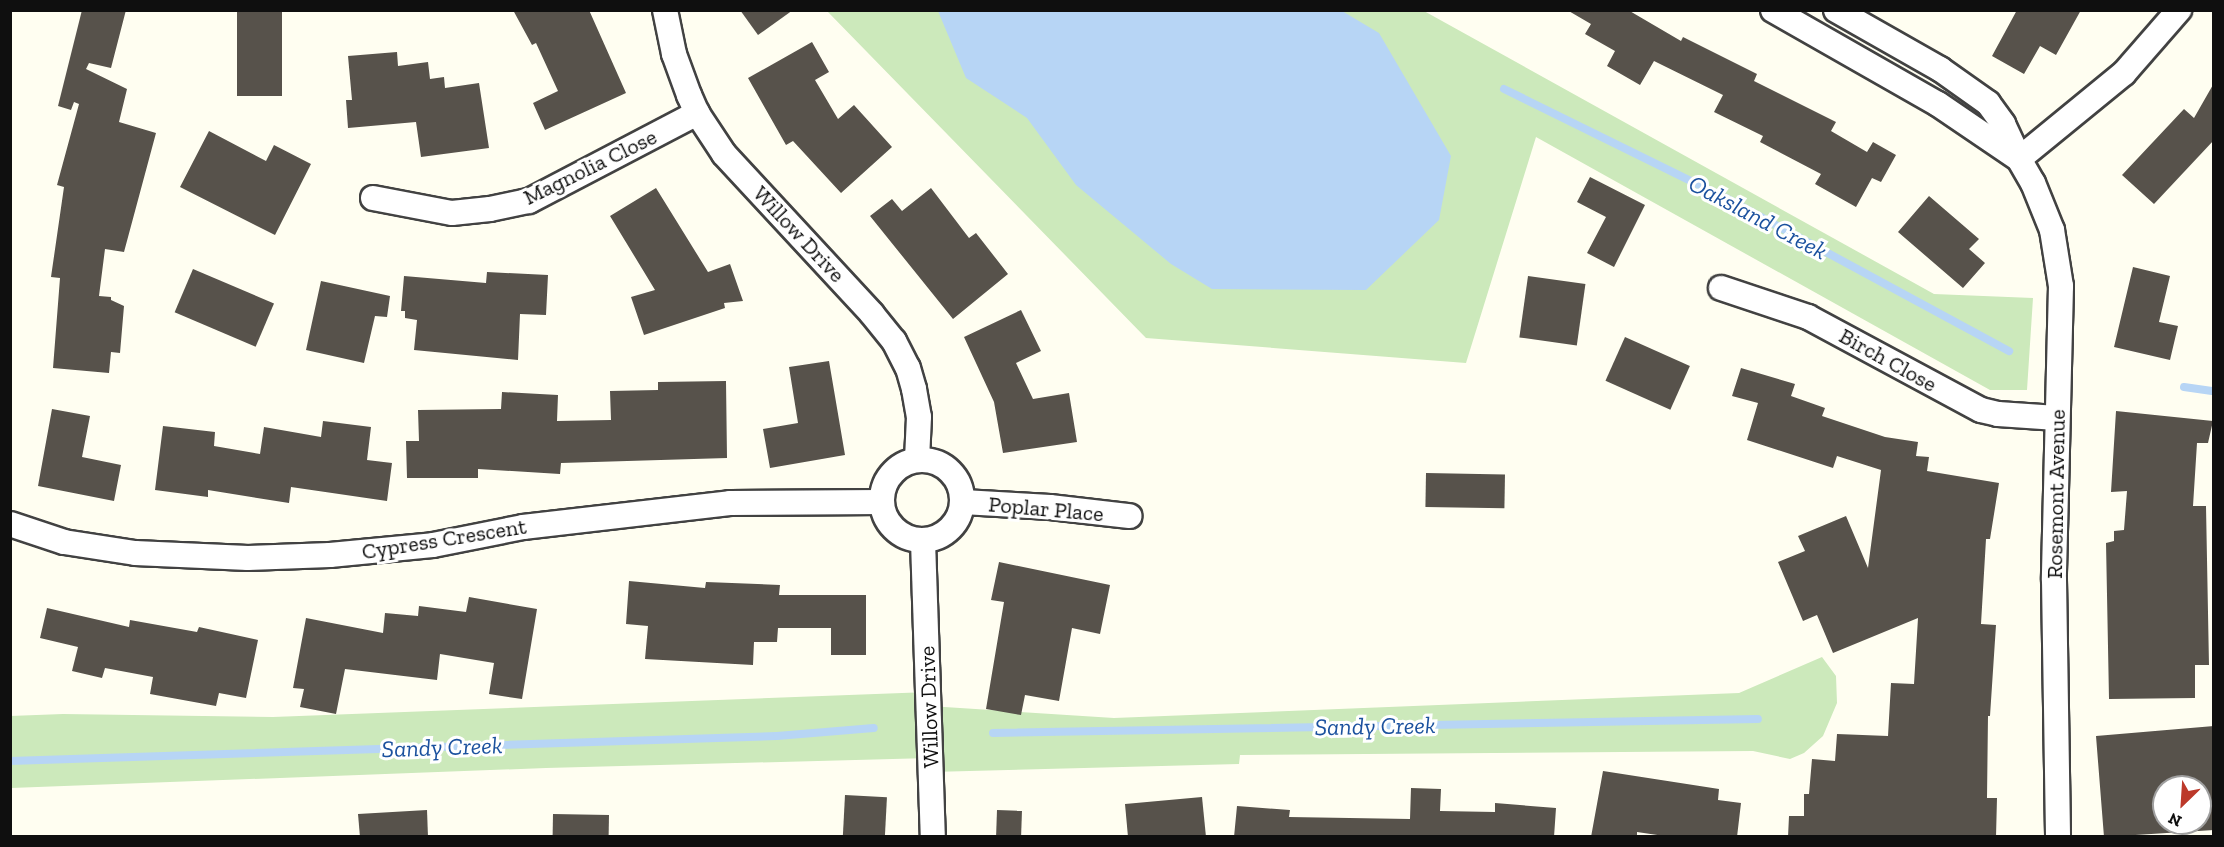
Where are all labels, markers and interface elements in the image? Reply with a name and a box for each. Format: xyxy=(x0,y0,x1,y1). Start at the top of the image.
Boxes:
street label: Magnolia Close xyxy=(519,123,661,211)
water label: Oaksland Creek xyxy=(1684,168,1832,266)
street label: Willow Drive xyxy=(747,180,851,288)
street label: Birch Close xyxy=(1835,322,1941,398)
street label: Rosemont Avenue xyxy=(2041,409,2071,579)
street label: Poplar Place xyxy=(987,491,1105,527)
street label: Cypress Crescent xyxy=(360,513,528,565)
street label: Willow Drive xyxy=(914,645,944,769)
water label: Sandy Creek xyxy=(1314,711,1436,741)
water label: Sandy Creek xyxy=(381,730,503,764)
north arrow xyxy=(2152,775,2212,835)
text: N xyxy=(2166,809,2185,831)

